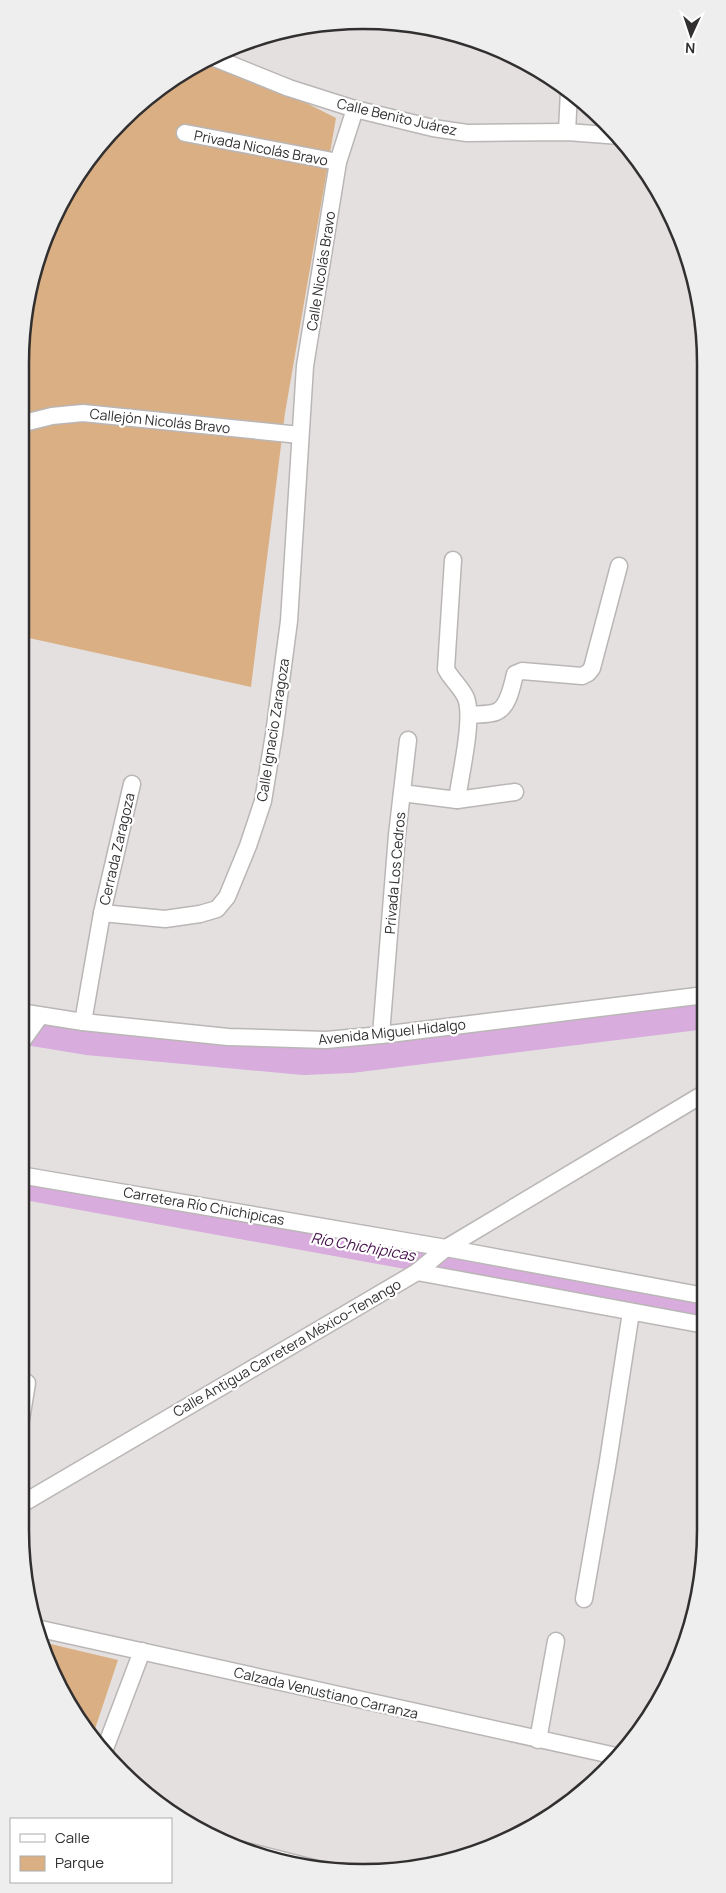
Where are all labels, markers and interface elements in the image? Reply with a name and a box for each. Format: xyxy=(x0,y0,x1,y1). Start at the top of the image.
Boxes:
north arrow xyxy=(666,10,716,60)
text: N xyxy=(685,39,696,58)
street label: Calle Benito Juárez xyxy=(335,93,459,140)
street label: Privada Nicolás Bravo xyxy=(193,125,330,170)
street label: Calle Nicolás Bravo xyxy=(302,210,339,332)
street label: Callejón Nicolás Bravo xyxy=(89,404,231,437)
street label: Calle Ignacio Zaragoza xyxy=(252,657,293,803)
street label: Cerrada Zaragoza xyxy=(94,791,139,907)
street label: Privada Los Cedros xyxy=(380,811,409,935)
street label: Avenida Miguel Hidalgo xyxy=(317,1014,467,1049)
street label: Carretera Río Chichipicas xyxy=(122,1182,286,1229)
water label: Río Chichipicas xyxy=(309,1227,418,1266)
street label: Calle Antigua Carretera México-Tenango xyxy=(169,1274,404,1421)
street label: Calzada Venustiano Carranza xyxy=(232,1662,420,1723)
legend xyxy=(10,1818,172,1883)
text: Calle xyxy=(55,1827,90,1848)
text: Parque xyxy=(55,1852,104,1873)

